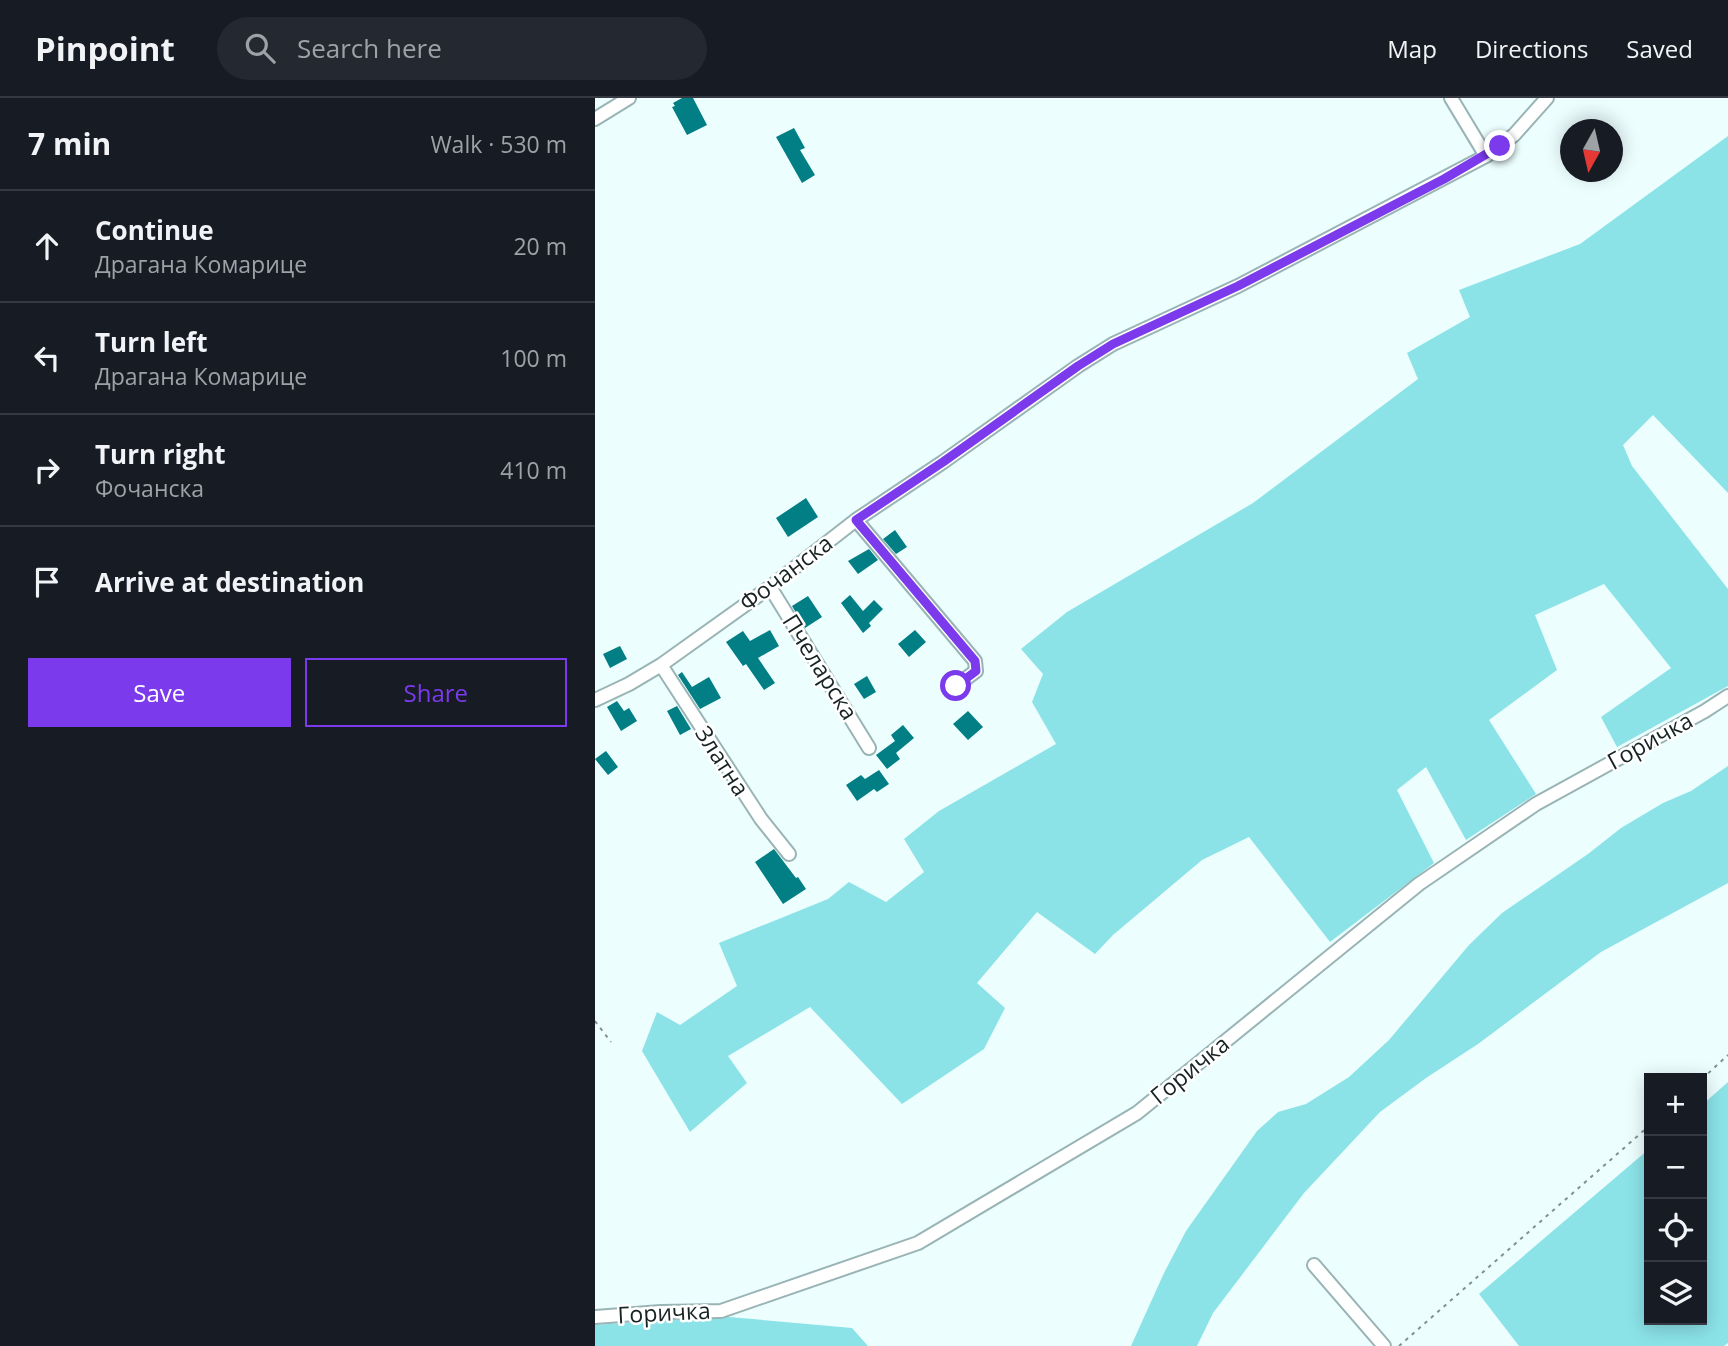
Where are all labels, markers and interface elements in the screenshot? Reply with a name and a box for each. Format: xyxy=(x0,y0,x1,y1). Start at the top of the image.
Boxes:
search box xyxy=(217,17,707,80)
text: Pinpoint xyxy=(35,26,175,71)
icon: search xyxy=(241,29,279,67)
text: Search here xyxy=(297,30,442,66)
text: Map xyxy=(1387,32,1437,65)
text: Directions xyxy=(1475,32,1588,65)
text: Saved xyxy=(1626,32,1693,65)
north arrow xyxy=(1560,119,1623,182)
text: 7 min xyxy=(28,123,111,164)
text: Walk · 530 m xyxy=(430,128,567,160)
route end xyxy=(1484,130,1515,161)
text: Continue xyxy=(95,212,214,248)
icon: ahead xyxy=(28,227,66,265)
text: 20 m xyxy=(513,230,567,262)
text: Драгана Комарице xyxy=(95,248,307,280)
text: Turn left xyxy=(95,324,207,360)
icon: left xyxy=(28,339,66,377)
text: 100 m xyxy=(500,342,567,374)
text: Драгана Комарице xyxy=(95,360,307,392)
text: Turn right xyxy=(95,436,226,472)
icon: right xyxy=(28,451,66,489)
text: 410 m xyxy=(500,454,567,486)
text: Фочанска xyxy=(95,472,204,504)
street label: Фочанска xyxy=(732,527,839,618)
icon: arrive xyxy=(28,563,66,601)
text: Arrive at destination xyxy=(95,564,364,600)
street label: Пчеларска xyxy=(776,607,866,726)
button: Save xyxy=(28,658,291,727)
button: Share xyxy=(305,658,567,727)
route start xyxy=(940,670,971,701)
street label: Горичка xyxy=(1601,704,1698,777)
street label: Златна xyxy=(688,719,757,802)
street label: Горичка xyxy=(1143,1027,1236,1111)
map controls xyxy=(1644,1073,1707,1325)
button: + xyxy=(1644,1073,1707,1136)
button: − xyxy=(1644,1136,1707,1199)
button: locate xyxy=(1644,1199,1707,1262)
button: layers xyxy=(1644,1262,1707,1325)
street label: Горичка xyxy=(617,1294,711,1330)

